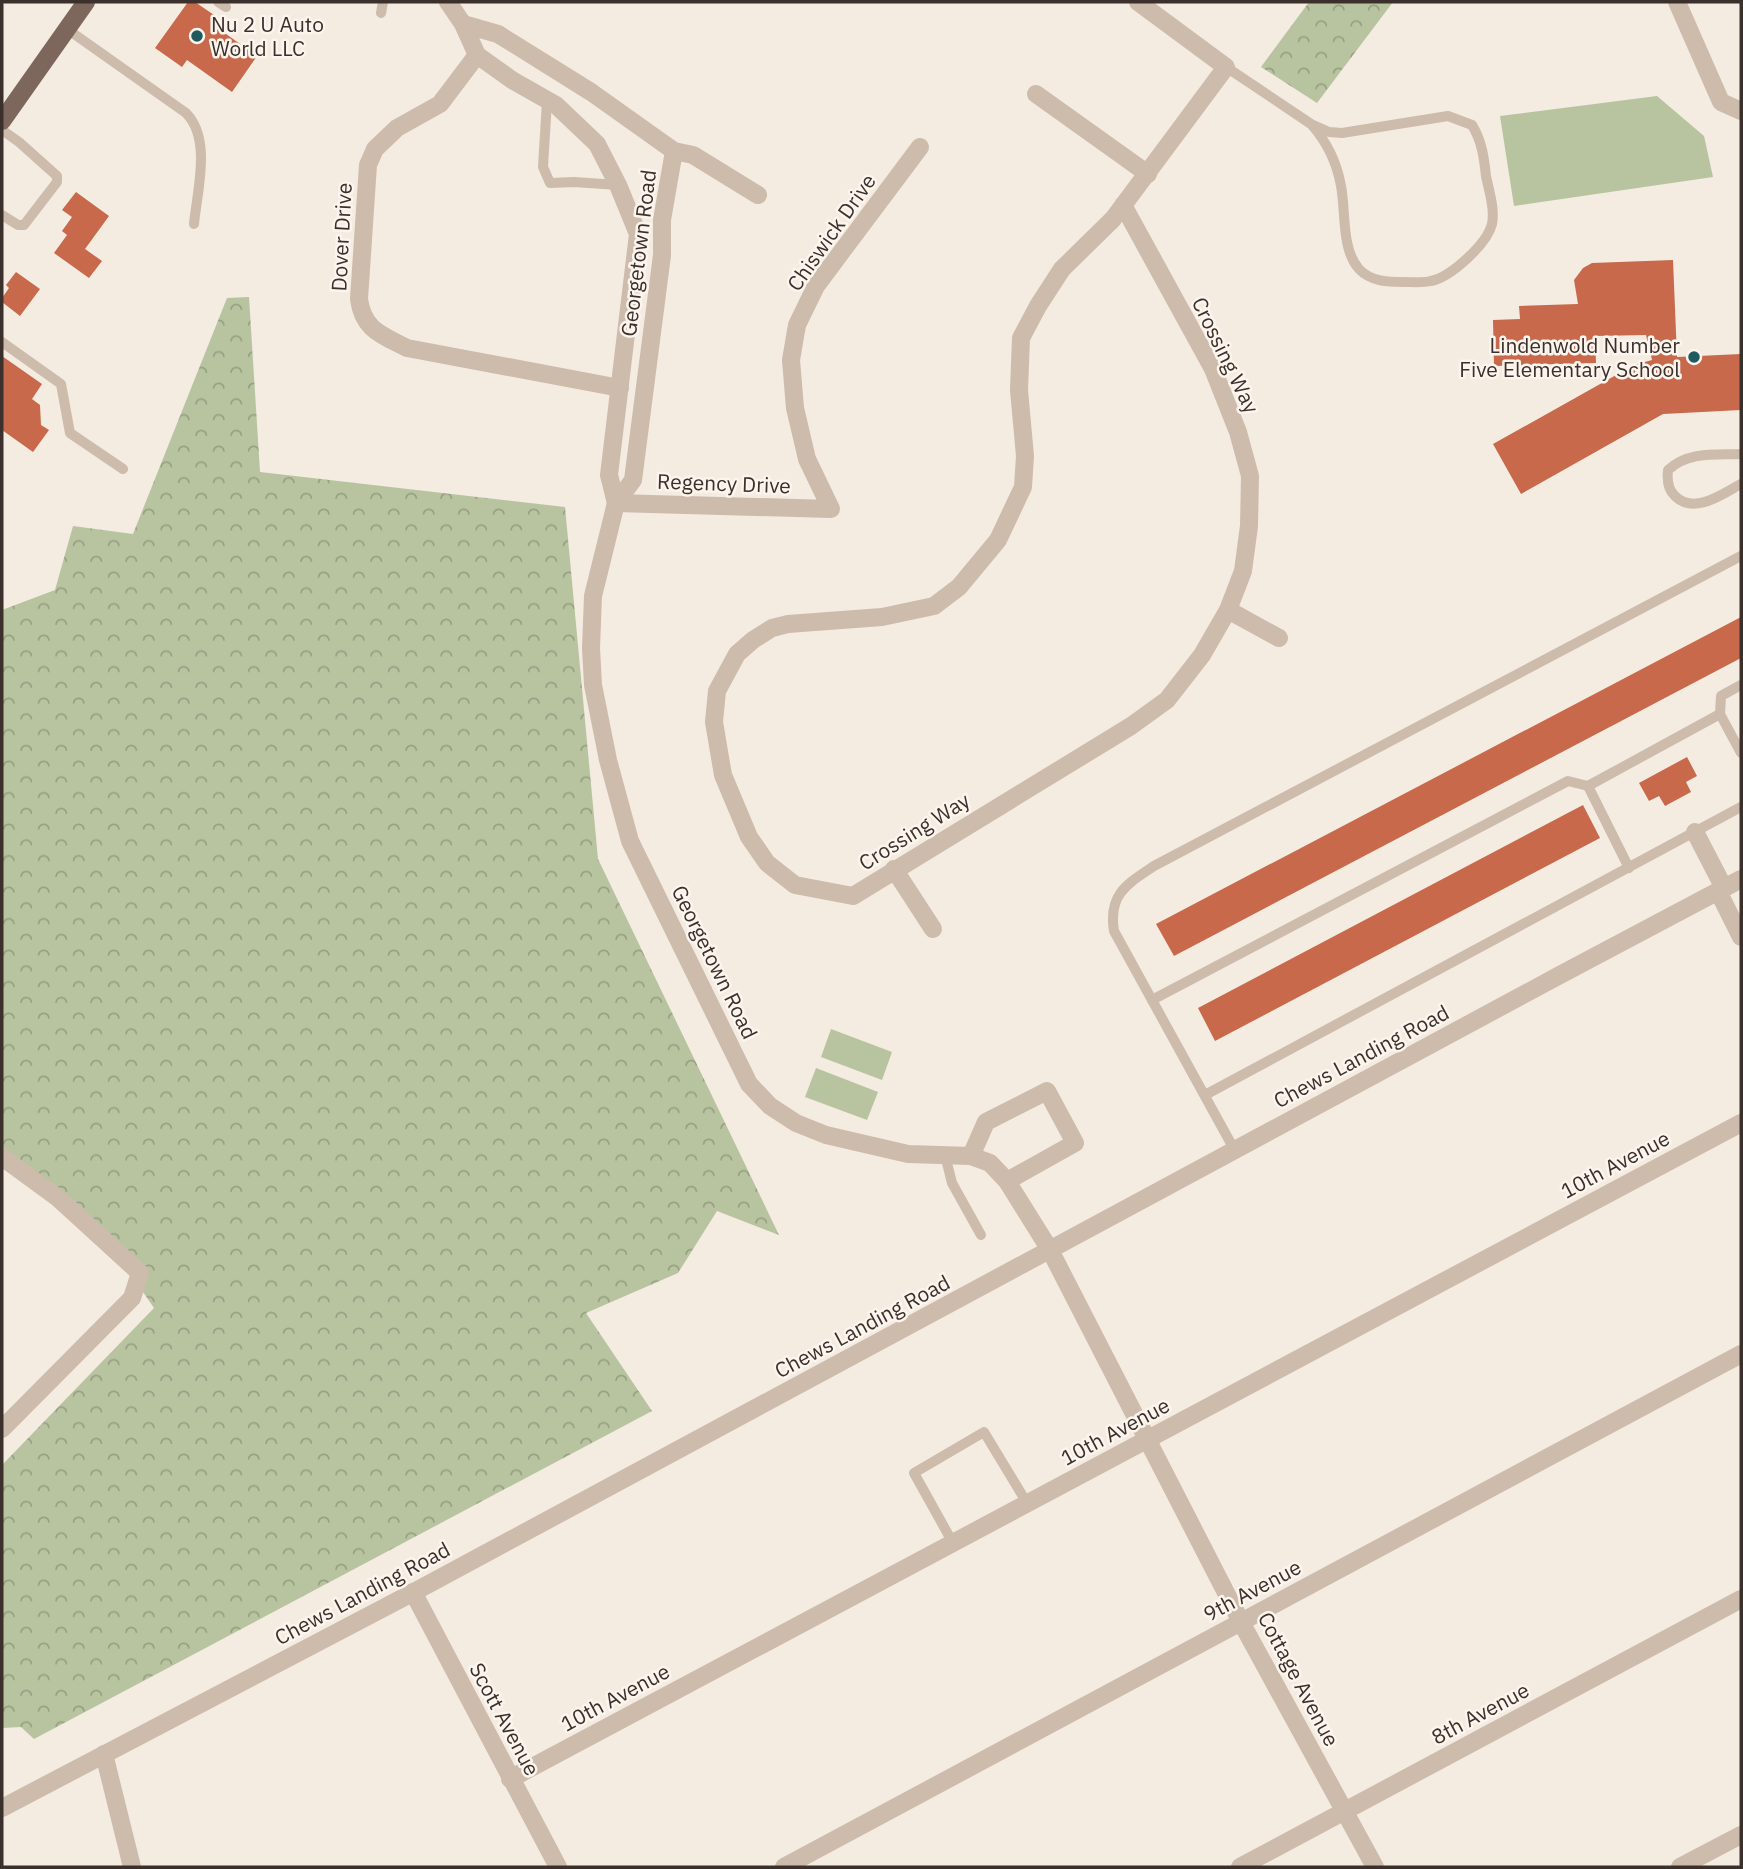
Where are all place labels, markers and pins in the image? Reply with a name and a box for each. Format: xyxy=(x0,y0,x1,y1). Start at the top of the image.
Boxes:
place label: Nu 2 U Auto World LLC xyxy=(211,10,324,62)
marker: Nu 2 U Auto World LLC xyxy=(189,28,205,44)
place label: Lindenwold Number Five Elementary School xyxy=(1459,331,1680,383)
marker: Lindenwold Number Five Elementary School xyxy=(1686,349,1702,365)

